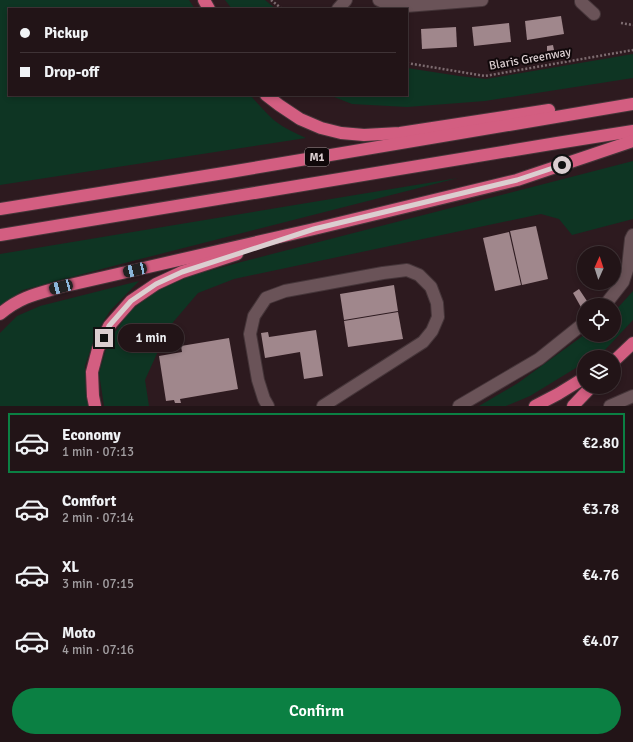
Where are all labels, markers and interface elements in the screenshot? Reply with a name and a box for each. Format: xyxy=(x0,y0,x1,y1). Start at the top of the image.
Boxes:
text: Pickup xyxy=(44,24,88,42)
street label: Blaris Greenway xyxy=(488,44,573,74)
text: Drop-off xyxy=(44,63,99,81)
road number: M1 xyxy=(305,148,329,166)
route start xyxy=(553,156,571,174)
north arrow xyxy=(577,246,621,290)
map controls xyxy=(577,246,621,394)
car xyxy=(122,261,148,279)
car xyxy=(48,278,74,296)
button: locate xyxy=(577,298,621,342)
callout: 1 min xyxy=(118,324,184,352)
route end xyxy=(95,329,113,347)
text: 1 min xyxy=(135,330,167,346)
button: layers xyxy=(577,350,621,394)
icon: car xyxy=(14,425,50,461)
text: Economy xyxy=(62,426,121,444)
text: €2.80 xyxy=(582,434,619,452)
text: 1 min · 07:13 xyxy=(62,444,134,460)
icon: car xyxy=(14,491,50,527)
text: Comfort xyxy=(62,492,116,510)
text: €3.78 xyxy=(582,500,619,518)
text: 2 min · 07:14 xyxy=(62,510,134,526)
icon: car xyxy=(14,557,50,593)
text: XL xyxy=(62,558,79,576)
text: €4.76 xyxy=(582,566,619,584)
text: 3 min · 07:15 xyxy=(62,576,134,592)
icon: car xyxy=(14,623,50,659)
text: Moto xyxy=(62,624,96,642)
text: €4.07 xyxy=(582,632,619,650)
text: 4 min · 07:16 xyxy=(62,642,134,658)
button: Confirm xyxy=(12,688,621,734)

